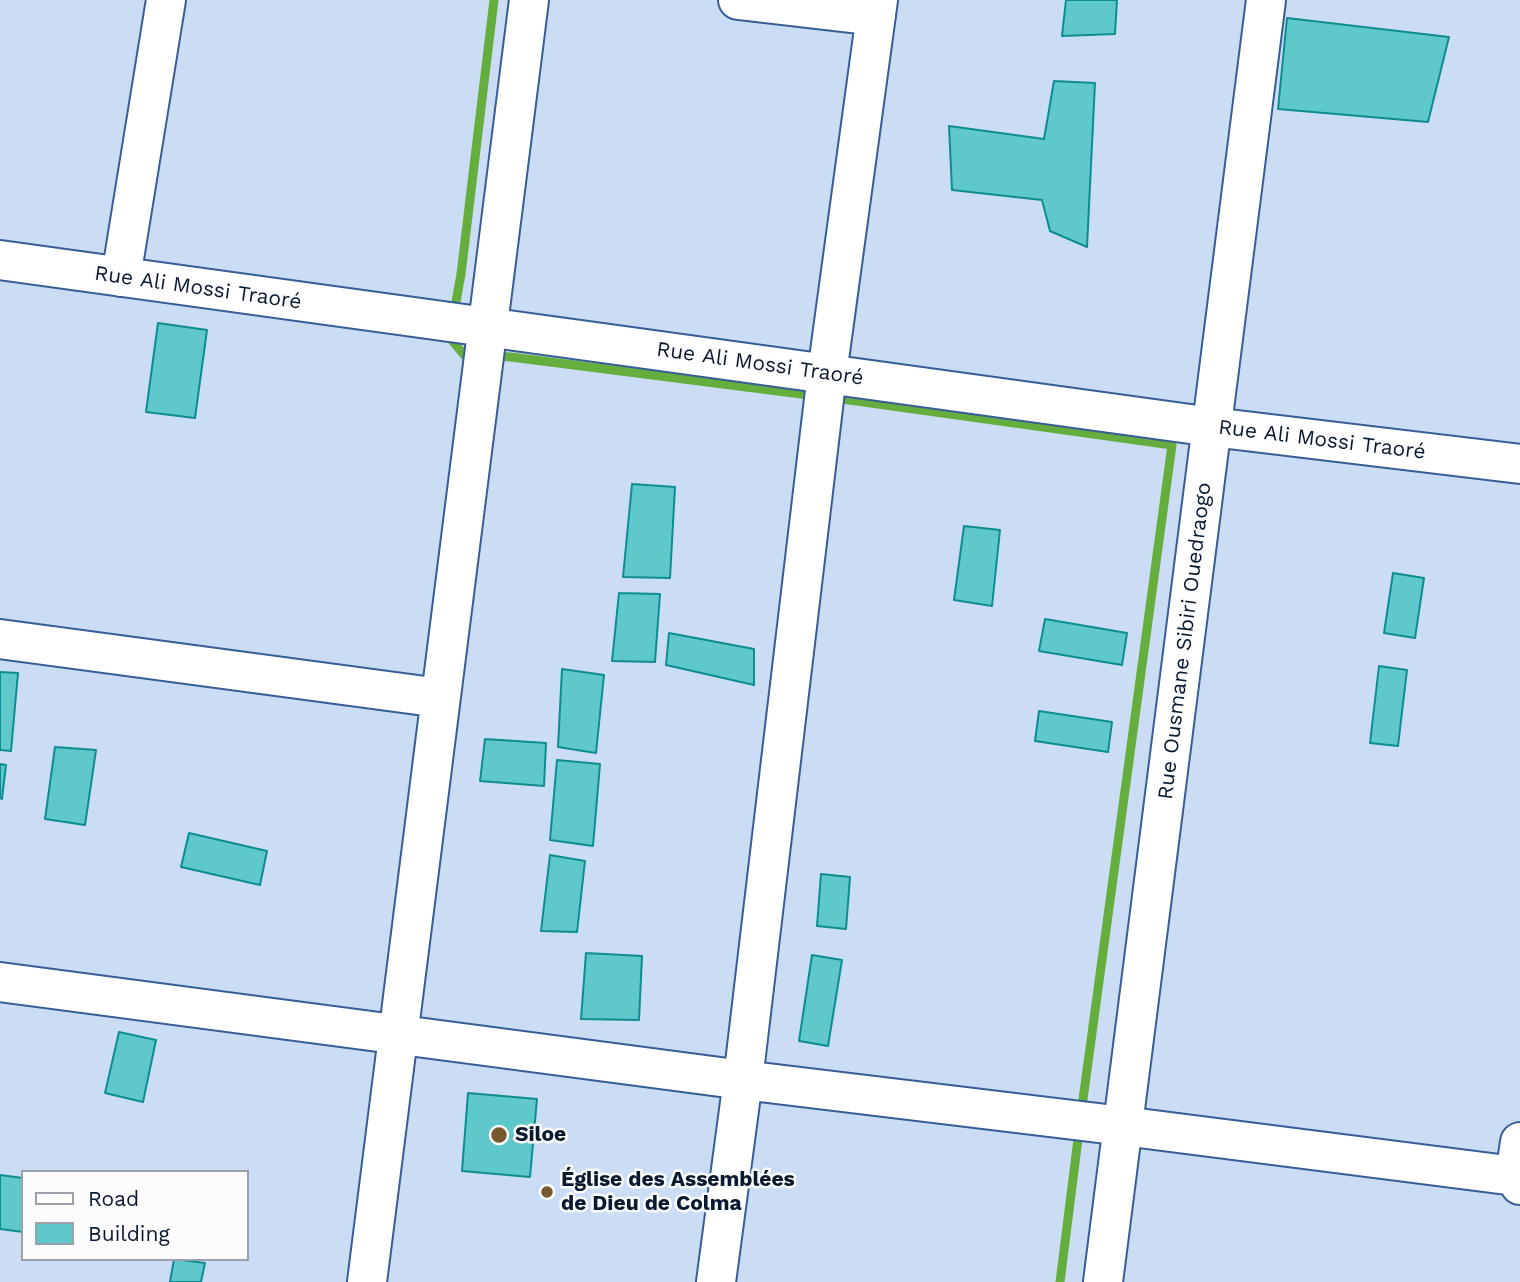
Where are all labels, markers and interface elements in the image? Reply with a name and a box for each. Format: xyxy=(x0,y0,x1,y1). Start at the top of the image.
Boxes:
street label: Rue Ali Mossi Traoré xyxy=(93,261,303,315)
street label: Rue Ali Mossi Traoré xyxy=(655,337,865,391)
street label: Rue Ali Mossi Traoré xyxy=(1217,415,1427,465)
street label: Rue Ousmane Sibiri Ouedraogo xyxy=(1153,481,1217,801)
place label: Siloe xyxy=(515,1122,566,1148)
marker: Siloe xyxy=(489,1125,509,1145)
place label: Église des Assemblées de Dieu de Colma xyxy=(561,1167,795,1217)
legend xyxy=(21,1170,248,1261)
marker: Église des Assemblées de Dieu de Colma xyxy=(539,1184,555,1200)
text: Road xyxy=(88,1186,139,1211)
text: Building xyxy=(88,1221,170,1246)

